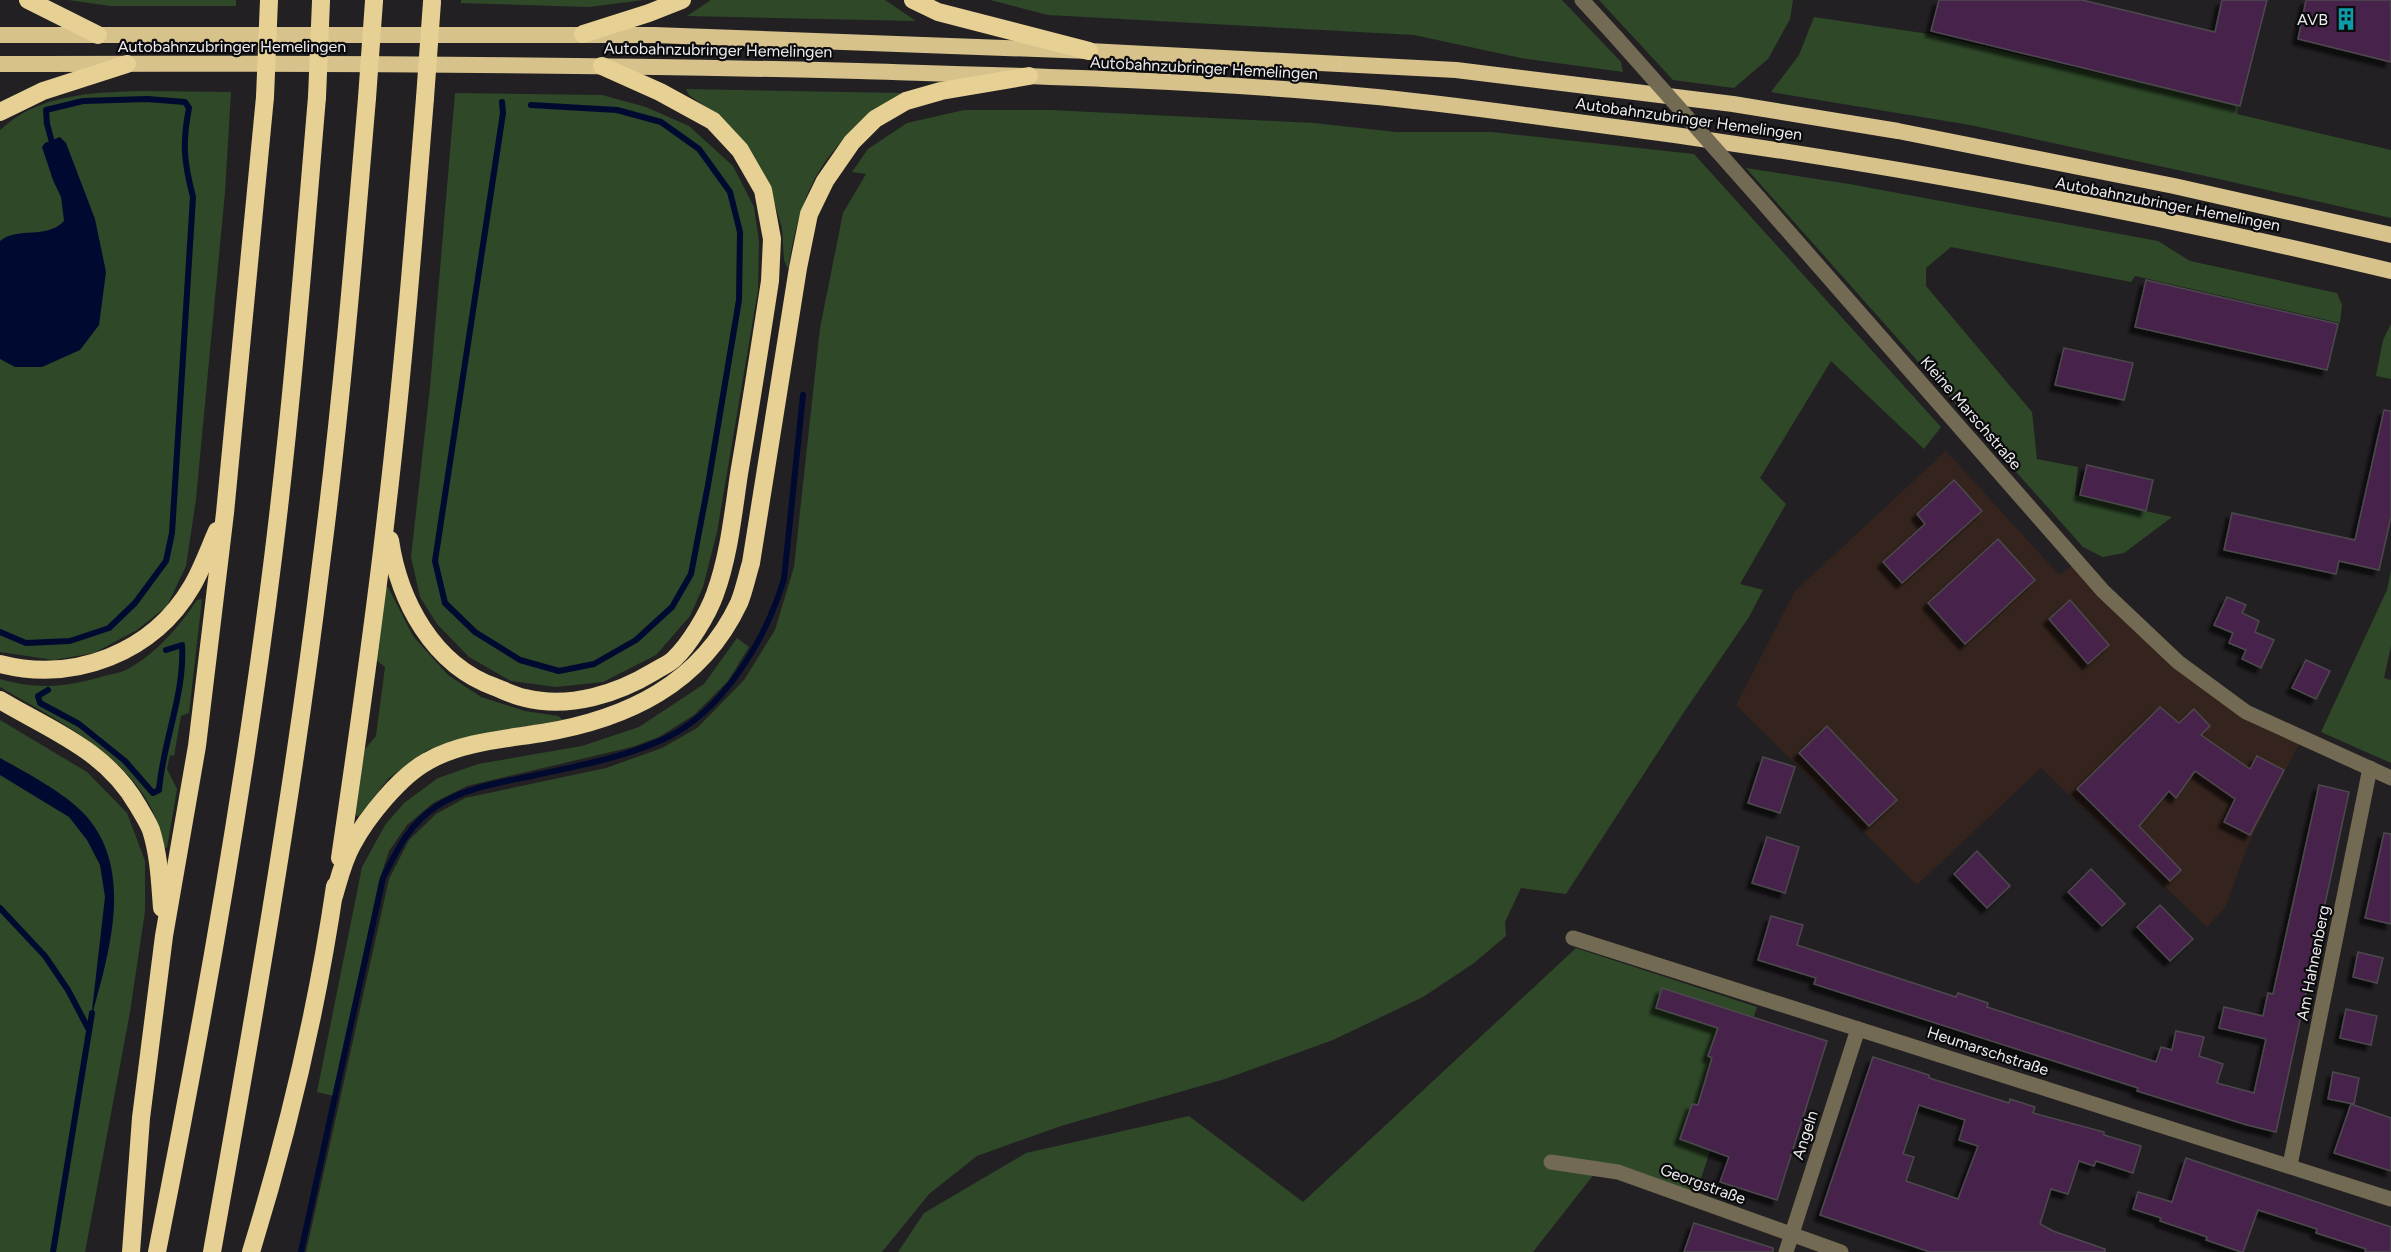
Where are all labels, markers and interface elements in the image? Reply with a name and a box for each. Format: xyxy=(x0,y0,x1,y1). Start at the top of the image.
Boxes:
building icon: AVB xyxy=(2333,6,2359,32)
place label: AVB xyxy=(2297,10,2328,29)
street label: Autobahnzubringer Hemelingen xyxy=(118,37,346,56)
street label: Autobahnzubringer Hemelingen xyxy=(604,39,832,61)
street label: Autobahnzubringer Hemelingen xyxy=(1089,53,1319,83)
street label: Autobahnzubringer Hemelingen xyxy=(1575,94,1804,144)
street label: Autobahnzubringer Hemelingen xyxy=(2054,173,2282,235)
street label: Kleine Marschstraße xyxy=(1916,352,2026,474)
street label: Am Hahnenberg xyxy=(2293,904,2333,1022)
street label: Heumarschstraße xyxy=(1925,1022,2051,1080)
street label: Angeln xyxy=(1788,1108,1822,1162)
street label: Georgstraße xyxy=(1658,1160,1749,1208)

